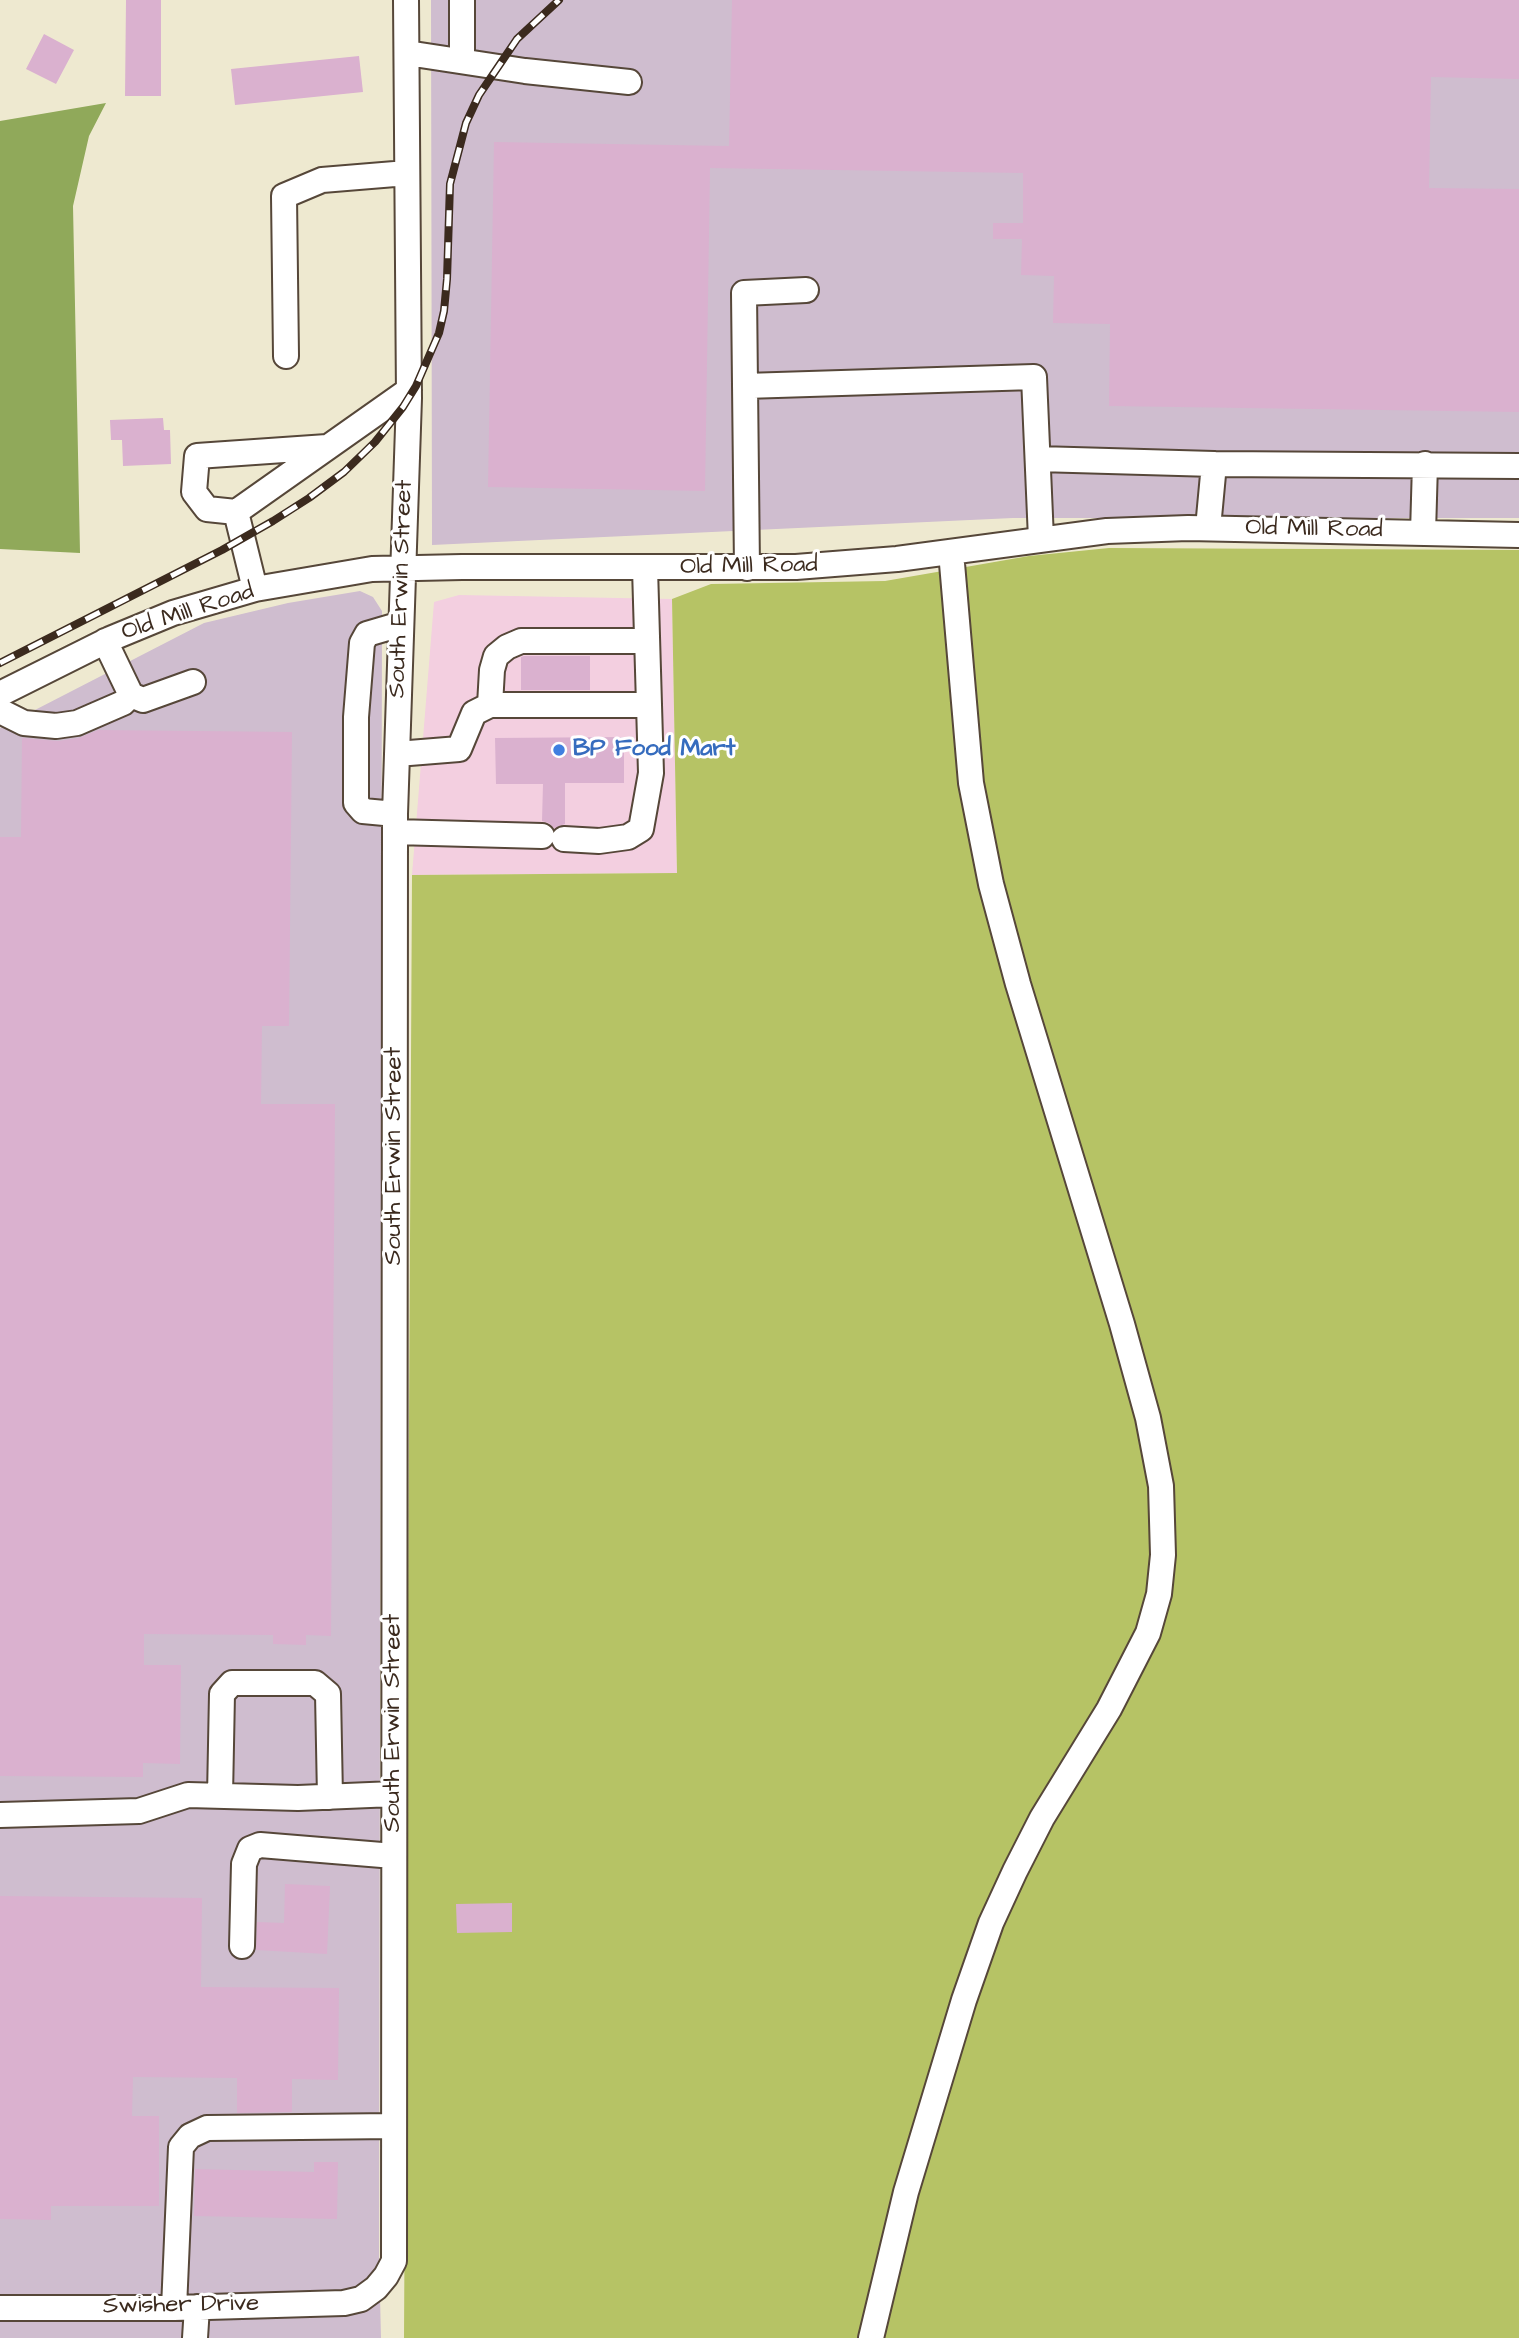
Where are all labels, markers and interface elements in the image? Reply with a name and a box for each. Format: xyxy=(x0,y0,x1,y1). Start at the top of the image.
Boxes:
street label: South Erwin Street xyxy=(384,479,420,699)
street label: Old Mill Road xyxy=(1245,514,1383,546)
street label: Old Mill Road xyxy=(680,551,818,583)
street label: Old Mill Road xyxy=(118,578,258,648)
place label: BP Food Mart xyxy=(573,736,736,764)
marker: BP Food Mart xyxy=(551,742,567,758)
street label: South Erwin Street xyxy=(381,1047,409,1265)
street label: South Erwin Street xyxy=(380,1614,408,1832)
street label: Swisher Drive xyxy=(103,2290,259,2322)

